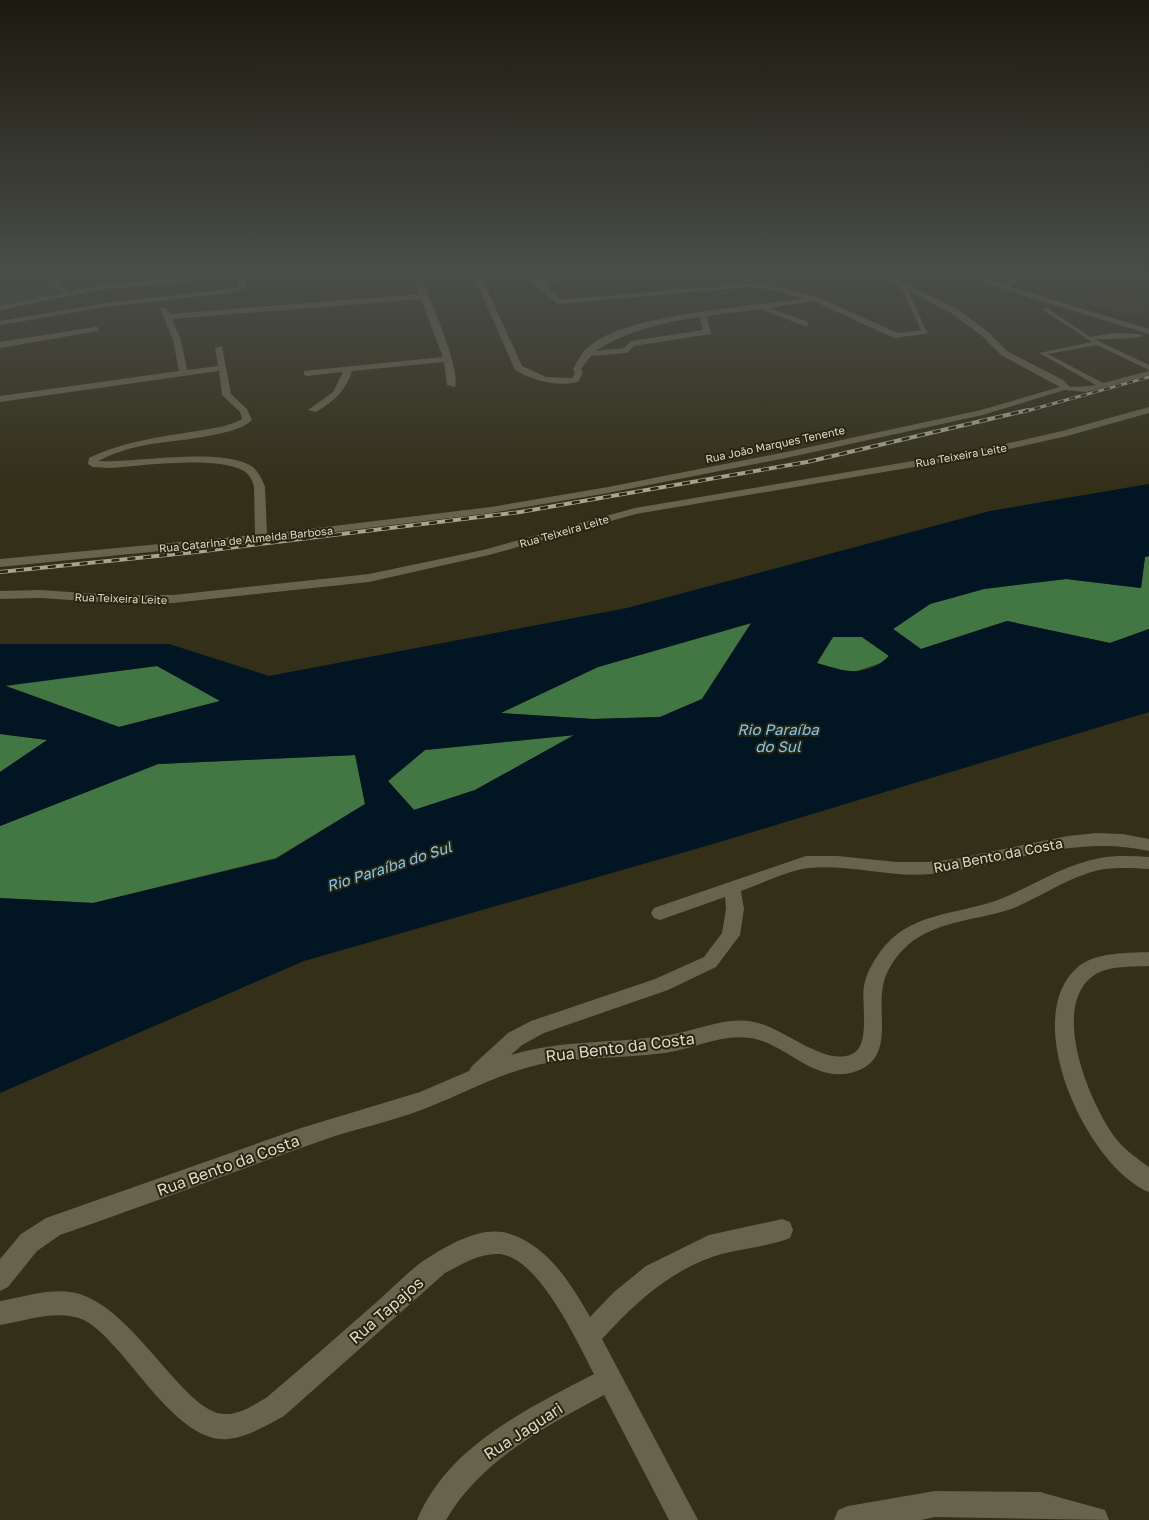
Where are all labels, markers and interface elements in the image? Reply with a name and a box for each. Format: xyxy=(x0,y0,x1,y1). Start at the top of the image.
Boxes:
street label: Rua João Marques Tenente xyxy=(704,423,846,465)
street label: Rua Teixeira Leite xyxy=(914,441,1008,469)
street label: Rua Teixeira Leite xyxy=(518,512,610,550)
street label: Rua Catarina de Almeida Barbosa xyxy=(158,523,334,555)
street label: Rua Teixeira Leite xyxy=(74,590,168,606)
water label: Rio Paraíba do Sul xyxy=(737,720,819,755)
street label: Rua Bento da Costa xyxy=(932,834,1064,876)
water label: Rio Paraíba do Sul xyxy=(324,837,455,895)
street label: Rua Bento da Costa xyxy=(544,1028,696,1066)
street label: Rua Bento da Costa xyxy=(154,1130,302,1200)
street label: Rua Tapajos xyxy=(345,1272,427,1348)
street label: Rua Jaguari xyxy=(480,1398,566,1464)

